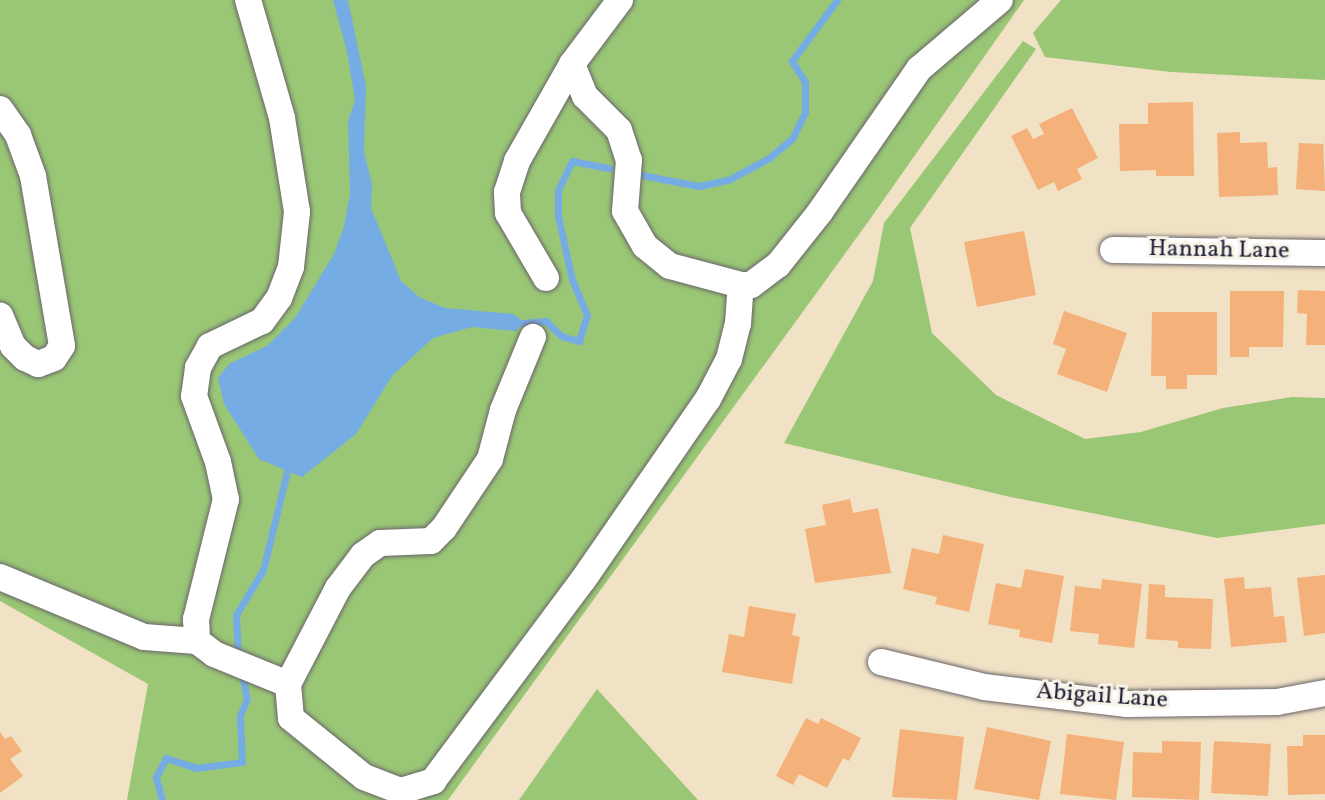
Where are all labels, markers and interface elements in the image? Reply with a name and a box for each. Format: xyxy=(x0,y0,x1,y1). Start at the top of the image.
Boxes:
street label: Hannah Lane xyxy=(1148,235,1290,267)
street label: Abigail Lane xyxy=(1035,678,1169,716)

